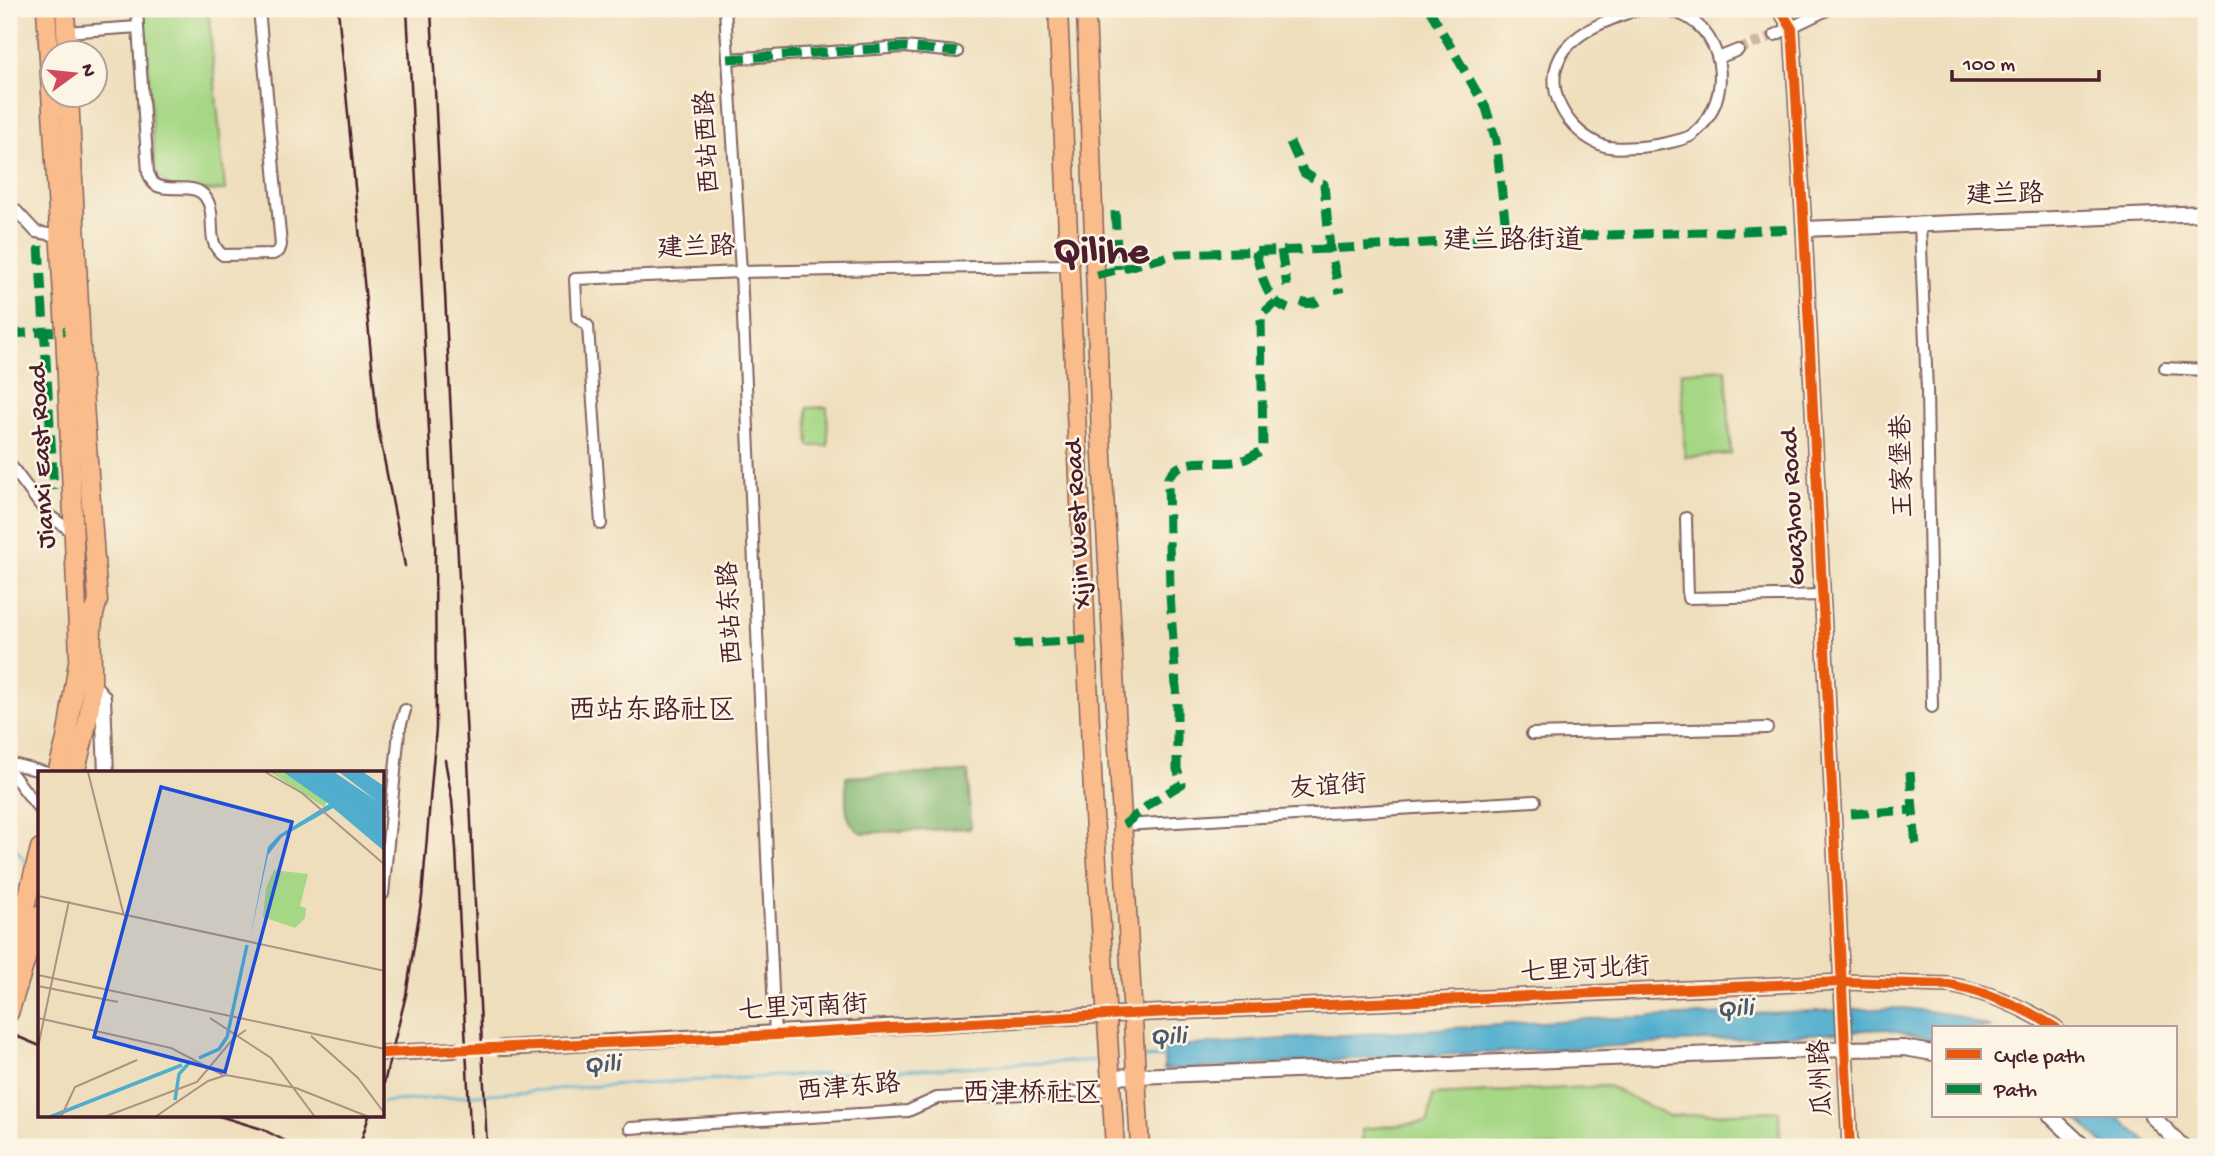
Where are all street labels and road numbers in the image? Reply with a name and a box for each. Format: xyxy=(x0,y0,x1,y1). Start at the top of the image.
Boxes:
street label: 西站西路 xyxy=(690,89,728,195)
street label: 建兰路 xyxy=(1966,179,2044,213)
street label: 建兰路 xyxy=(656,231,736,267)
street label: Jianxi East Road xyxy=(24,361,64,549)
street label: 王家堡巷 xyxy=(1887,414,1921,518)
street label: Guazhou Road xyxy=(1775,426,1815,586)
street label: Xijin West Road xyxy=(1060,437,1100,611)
street label: 西站东路 xyxy=(713,560,751,666)
street label: 友谊街 xyxy=(1288,769,1368,807)
street label: 七里河北街 xyxy=(1519,952,1651,991)
street label: 七里河南街 xyxy=(737,989,869,1029)
street label: 瓜州路 xyxy=(1804,1038,1842,1118)
street label: 西津东路 xyxy=(796,1068,902,1110)

